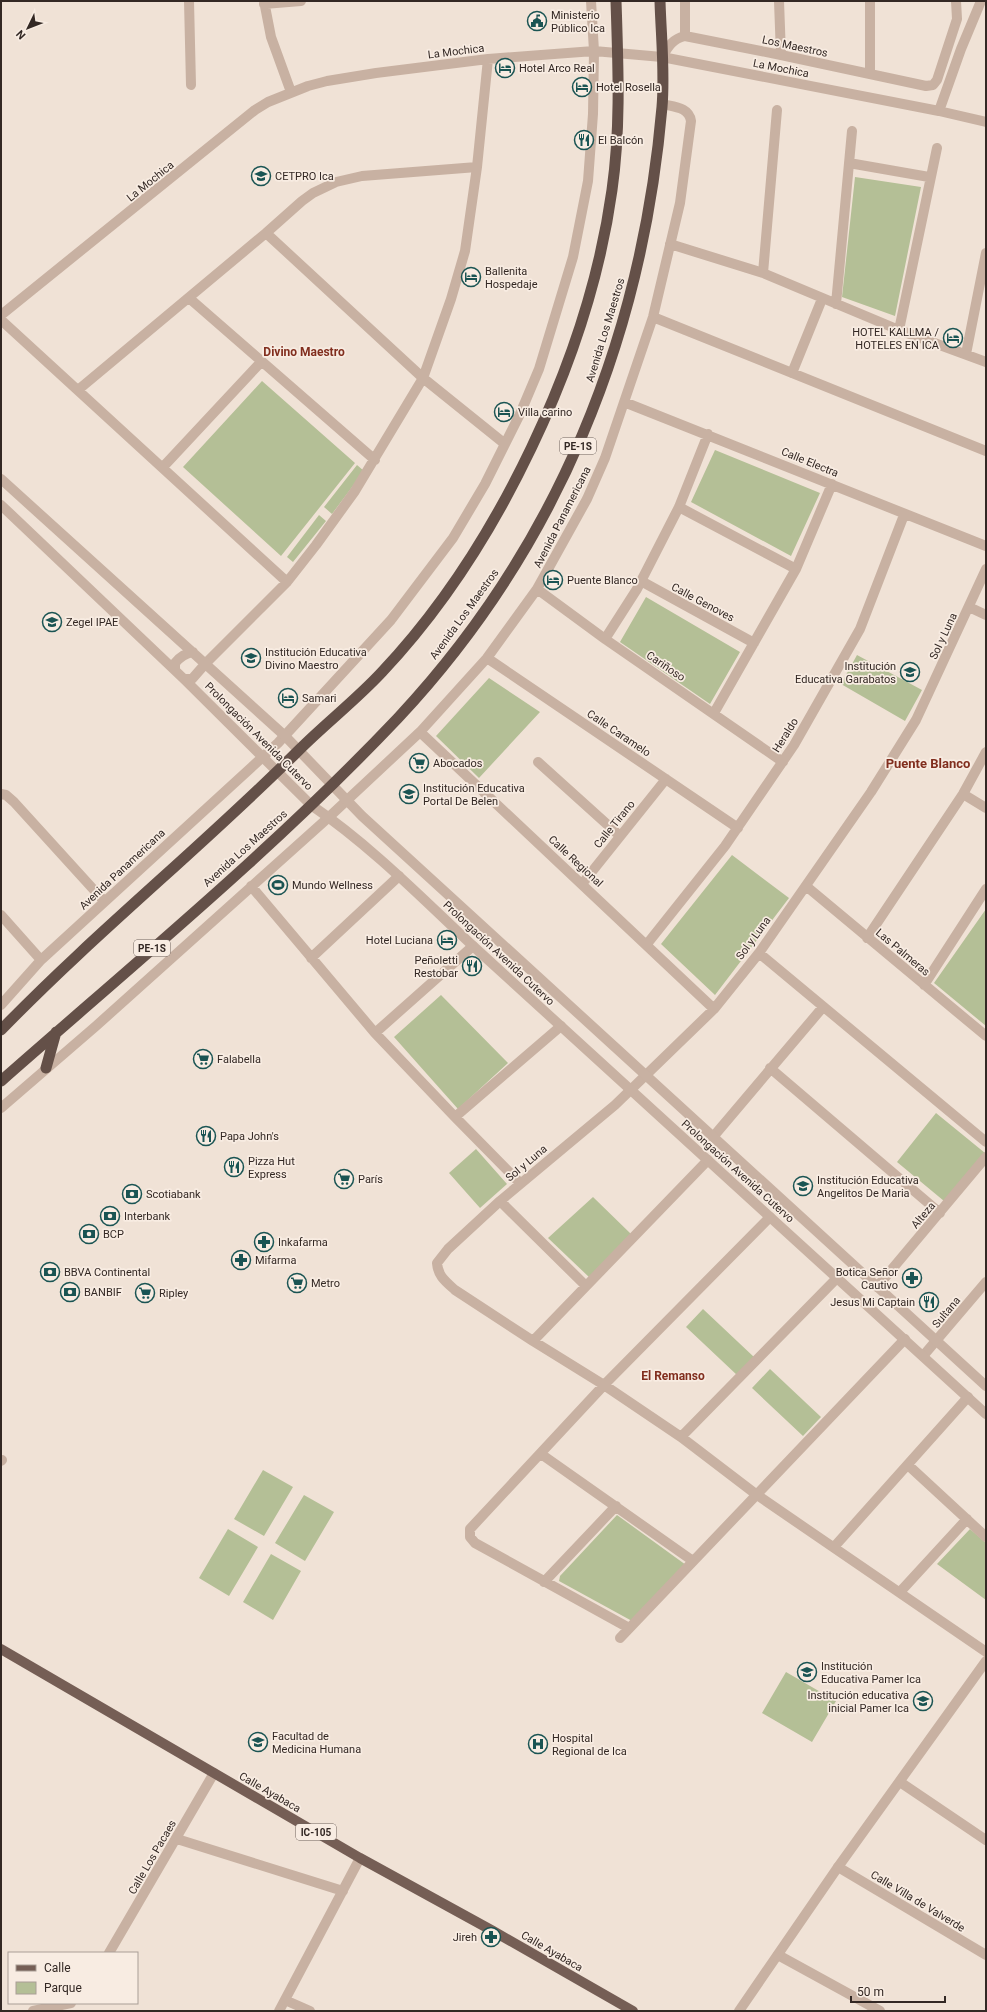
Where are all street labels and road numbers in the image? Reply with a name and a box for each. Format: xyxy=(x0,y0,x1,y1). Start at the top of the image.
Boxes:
street label: Los Maestros xyxy=(761,33,829,60)
street label: La Mochica xyxy=(427,42,485,61)
street label: La Mochica xyxy=(752,57,810,80)
street label: La Mochica xyxy=(124,158,176,204)
street label: Avenida Los Maestros xyxy=(583,276,628,384)
road number: PE-1S xyxy=(560,438,596,454)
street label: Calle Electra xyxy=(779,445,840,480)
street label: Avenida Panamericana xyxy=(531,464,594,570)
street label: Avenida Los Maestros xyxy=(427,566,502,662)
street label: Calle Genoves xyxy=(669,580,737,625)
street label: Sol y Luna xyxy=(927,611,960,662)
street label: Cariñoso xyxy=(644,649,688,684)
street label: Prolongación Avenida Cutervo xyxy=(202,680,315,793)
street label: Calle Caramelo xyxy=(584,707,653,760)
street label: Heraldo xyxy=(770,716,801,755)
street label: Calle Tirano xyxy=(591,798,638,851)
street label: Avenida Los Maestros xyxy=(201,807,290,890)
street label: Avenida Panamericana xyxy=(77,826,168,912)
street label: Calle Regional xyxy=(546,833,606,890)
street label: Prolongación Avenida Cutervo xyxy=(440,898,557,1008)
street label: Sol y Luna xyxy=(733,914,773,962)
street label: Las Palmeras xyxy=(873,926,933,979)
road number: PE-1S xyxy=(134,940,170,956)
street label: Prolongación Avenida Cutervo xyxy=(679,1117,797,1225)
street label: Sol y Luna xyxy=(503,1142,550,1184)
street label: Alteza xyxy=(909,1199,938,1231)
street label: Sultana xyxy=(930,1294,963,1331)
street label: Calle Ayabaca xyxy=(237,1770,303,1815)
street label: Calle Los Pacaes xyxy=(126,1817,179,1897)
road number: IC-105 xyxy=(296,1824,336,1840)
street label: Calle Villa de Valverde xyxy=(868,1868,967,1935)
street label: Calle Ayabaca xyxy=(519,1929,585,1974)

